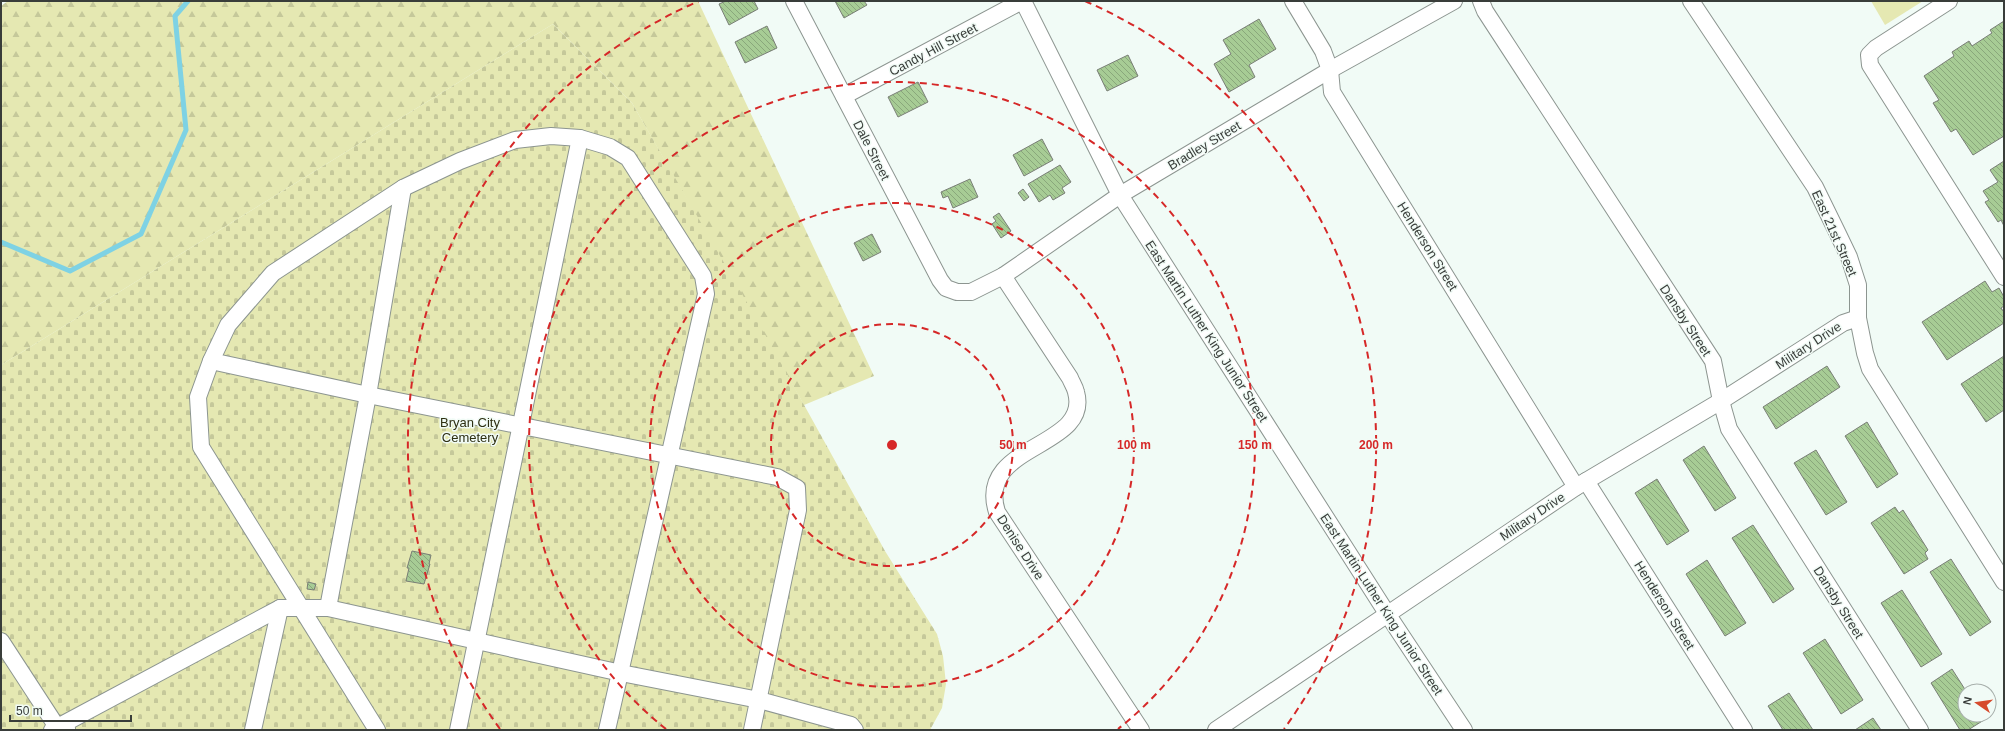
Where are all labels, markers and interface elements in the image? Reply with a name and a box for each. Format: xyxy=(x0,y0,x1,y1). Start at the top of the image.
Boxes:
street label: Candy Hill Street xyxy=(887,20,980,79)
street label: Dale Street xyxy=(850,118,893,183)
street label: Bradley Street xyxy=(1165,118,1244,173)
street label: East 21st Street xyxy=(1809,188,1860,279)
street label: Henderson Street xyxy=(1394,199,1461,294)
street label: East Martin Luther King Junior Street xyxy=(1142,238,1271,425)
street label: Dansby Street xyxy=(1657,282,1715,359)
street label: Military Drive xyxy=(1773,319,1844,372)
park label: Bryan City Cemetery xyxy=(440,415,500,445)
centre of rings xyxy=(885,438,899,452)
text: 50 m xyxy=(999,438,1027,452)
text: 100 m xyxy=(1117,438,1151,452)
text: 150 m xyxy=(1238,438,1272,452)
text: 200 m xyxy=(1359,438,1393,452)
street label: Military Drive xyxy=(1497,489,1568,544)
street label: East Martin Luther King Junior Street xyxy=(1317,511,1446,698)
street label: Denise Drive xyxy=(994,512,1047,583)
street label: Henderson Street xyxy=(1631,558,1698,653)
street label: Dansby Street xyxy=(1810,563,1867,641)
north arrow xyxy=(1957,683,1997,723)
text: N xyxy=(1961,695,1974,706)
scale bar xyxy=(10,697,131,723)
text: 50 m xyxy=(16,704,43,718)

